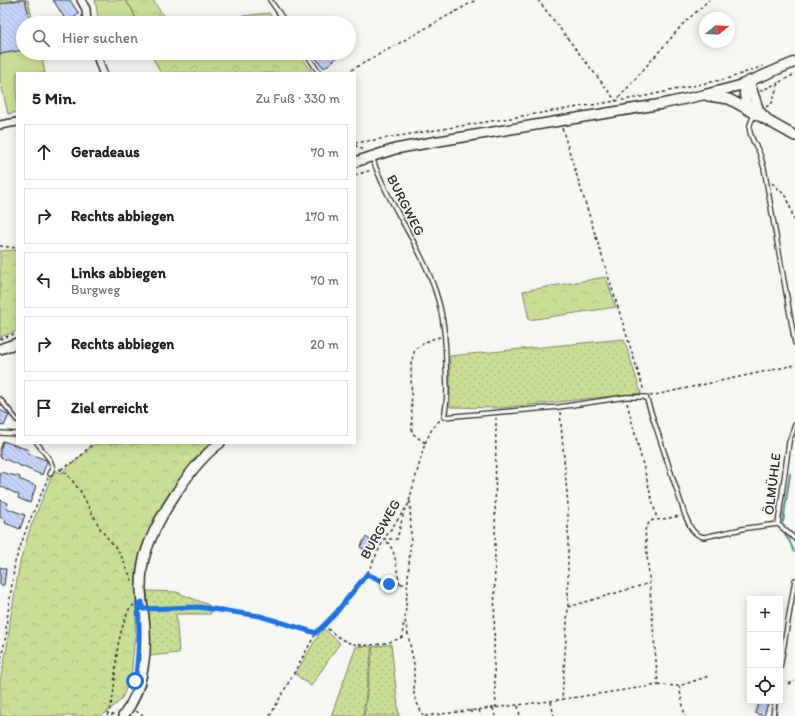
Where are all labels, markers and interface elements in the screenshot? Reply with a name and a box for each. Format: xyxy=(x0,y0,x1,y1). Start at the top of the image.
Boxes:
north arrow xyxy=(699,12,735,48)
search box xyxy=(16,16,356,60)
icon: search xyxy=(30,27,52,49)
text: Hier suchen xyxy=(62,29,138,47)
text: 5 Min. xyxy=(32,88,76,108)
text: Zu Fuß · 330 m xyxy=(256,91,340,106)
icon: ahead xyxy=(33,141,55,163)
text: Geradeaus xyxy=(71,143,140,161)
text: 70 m xyxy=(311,145,339,160)
street label: BURGWEG xyxy=(383,172,428,239)
icon: right xyxy=(33,205,55,227)
text: Rechts abbiegen xyxy=(71,207,174,225)
text: 170 m xyxy=(305,209,339,224)
text: Links abbiegen xyxy=(71,264,166,282)
icon: left xyxy=(33,269,55,291)
text: 70 m xyxy=(311,273,339,288)
text: Burgweg xyxy=(71,282,120,297)
icon: right xyxy=(33,333,55,355)
text: Rechts abbiegen xyxy=(71,335,174,353)
text: 20 m xyxy=(310,337,339,352)
icon: arrive xyxy=(33,397,55,419)
text: Ziel erreicht xyxy=(71,399,148,417)
street label: ÖLMÜHLE xyxy=(760,452,785,516)
street label: BURGWEG xyxy=(357,496,404,562)
route end xyxy=(380,575,398,593)
map controls xyxy=(747,596,783,704)
button: + xyxy=(747,596,783,632)
button: − xyxy=(747,632,783,668)
button: locate xyxy=(747,668,783,704)
route start xyxy=(126,672,144,690)

